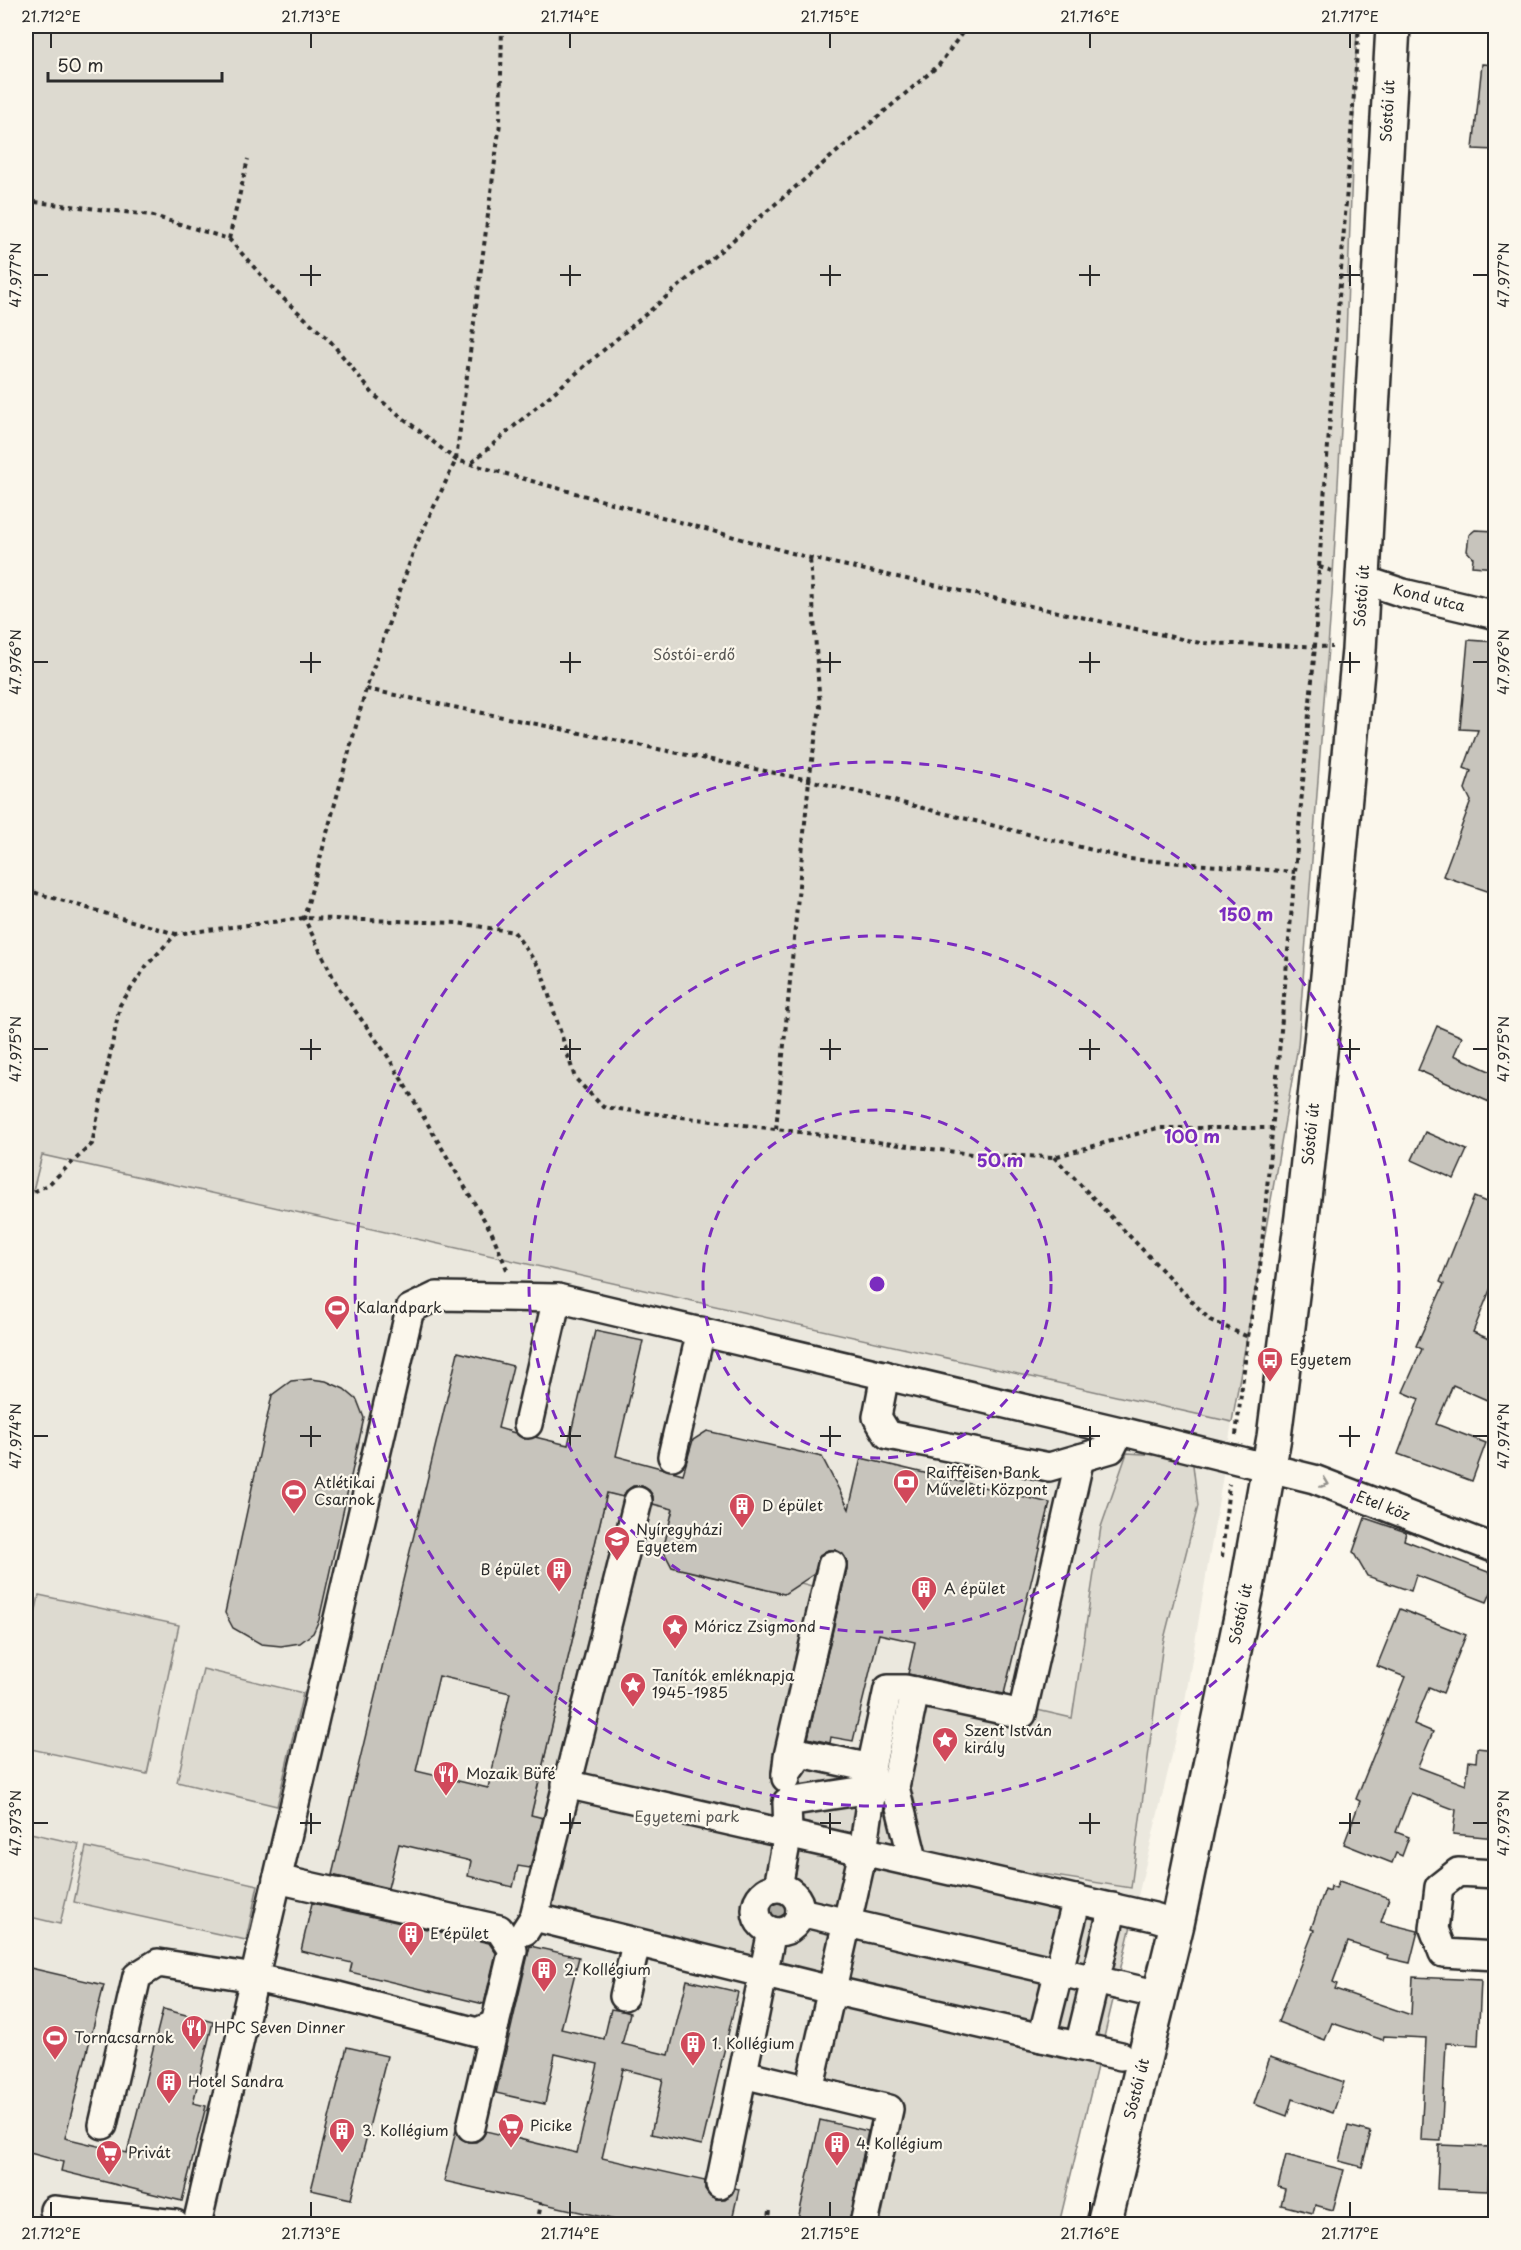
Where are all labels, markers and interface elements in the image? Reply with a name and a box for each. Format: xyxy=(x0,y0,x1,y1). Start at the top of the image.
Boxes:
text: 21.712°E xyxy=(21,4,81,27)
text: 21.713°E xyxy=(281,4,341,27)
text: 21.714°E xyxy=(540,4,600,27)
text: 21.715°E xyxy=(801,4,859,27)
text: 21.716°E xyxy=(1060,4,1120,27)
text: 21.717°E xyxy=(1321,4,1379,27)
scale bar xyxy=(48,45,222,83)
text: 50 m xyxy=(57,51,104,78)
street label: Sóstói út xyxy=(1373,79,1400,143)
text: 47.977°N xyxy=(3,242,26,308)
text: 47.977°N xyxy=(1491,242,1514,308)
street label: Sóstói út xyxy=(1347,564,1374,628)
street label: Kond utca xyxy=(1391,576,1469,617)
text: 47.976°N xyxy=(3,629,26,695)
text: 47.976°N xyxy=(1491,629,1514,695)
park label: Sóstói-erdő xyxy=(653,642,735,665)
text: 150 m xyxy=(1219,900,1273,927)
text: 47.975°N xyxy=(3,1016,26,1082)
text: 47.975°N xyxy=(1491,1016,1514,1082)
street label: Sóstói út xyxy=(1295,1102,1324,1166)
text: 100 m xyxy=(1164,1122,1220,1149)
text: 50 m xyxy=(977,1146,1023,1173)
centre of rings xyxy=(867,1274,887,1294)
sports icon: Kalandpark xyxy=(322,1293,352,1331)
place label: Kalandpark xyxy=(356,1295,442,1318)
bus stop icon: Egyetem xyxy=(1255,1345,1285,1383)
place label: Egyetem xyxy=(1290,1347,1352,1370)
text: 47.974°N xyxy=(3,1403,26,1469)
text: 47.974°N xyxy=(1491,1403,1514,1469)
place label: Raiffeisen Bank Műveleti Központ xyxy=(926,1460,1048,1500)
bank icon: Raiffeisen Bank Műveleti Központ xyxy=(891,1467,921,1505)
place label: Atlétikai Csarnok xyxy=(314,1470,376,1510)
one-way arrow xyxy=(1319,1476,1329,1489)
sports icon: Atlétikai Csarnok xyxy=(279,1477,309,1515)
street label: Etel köz xyxy=(1353,1484,1414,1525)
building icon: D épület xyxy=(727,1491,757,1529)
place label: D épület xyxy=(762,1493,823,1516)
place label: Nyíregyházi Egyetem xyxy=(636,1517,723,1557)
school or university icon: Nyíregyházi Egyetem xyxy=(602,1524,632,1562)
building icon: B épület xyxy=(544,1555,574,1593)
place label: B épület xyxy=(480,1557,540,1580)
building icon: A épület xyxy=(909,1574,939,1612)
place label: A épület xyxy=(944,1576,1005,1599)
street label: Sóstói út xyxy=(1222,1581,1257,1646)
place icon: Móricz Zsigmond xyxy=(660,1612,690,1650)
place label: Móricz Zsigmond xyxy=(694,1614,816,1637)
place label: Tanítók emléknapja 1945-1985 xyxy=(652,1663,795,1703)
place icon: Tanítók emléknapja 1945-1985 xyxy=(618,1670,648,1708)
place label: Szent István király xyxy=(964,1718,1052,1758)
place icon: Szent István király xyxy=(930,1725,960,1763)
restaurant icon: Mozaik Büfé xyxy=(431,1759,461,1797)
place label: Mozaik Büfé xyxy=(466,1761,556,1784)
text: 47.973°N xyxy=(3,1790,26,1856)
text: 47.973°N xyxy=(1491,1790,1514,1856)
park label: Egyetemi park xyxy=(635,1804,739,1827)
building icon: E épület xyxy=(396,1919,426,1957)
place label: E épület xyxy=(430,1921,489,1944)
building icon: 2. Kollégium xyxy=(529,1955,559,1993)
place label: 2. Kollégium xyxy=(564,1957,651,1980)
restaurant icon: HPC Seven Dinner xyxy=(179,2013,209,2051)
place label: HPC Seven Dinner xyxy=(214,2015,345,2038)
sports icon: Tornacsarnok xyxy=(40,2023,70,2061)
place label: Tornacsarnok xyxy=(74,2025,175,2048)
building icon: 1. Kollégium xyxy=(678,2029,708,2067)
place label: 1. Kollégium xyxy=(712,2031,795,2054)
street label: Sóstói út xyxy=(1117,2056,1154,2122)
building icon: Hotel Sandra xyxy=(154,2067,184,2105)
place label: Hotel Sandra xyxy=(188,2069,284,2092)
supermarket icon: Picike xyxy=(496,2111,526,2149)
place label: Picike xyxy=(530,2113,572,2136)
building icon: 3. Kollégium xyxy=(327,2116,357,2154)
place label: 3. Kollégium xyxy=(362,2118,449,2141)
building icon: 4. Kollégium xyxy=(822,2129,852,2167)
place label: 4. Kollégium xyxy=(856,2131,943,2154)
supermarket icon: Privát xyxy=(94,2138,124,2176)
place label: Privát xyxy=(128,2140,171,2163)
text: 21.712°E xyxy=(21,2221,81,2244)
text: 21.713°E xyxy=(281,2221,341,2244)
text: 21.714°E xyxy=(540,2221,600,2244)
text: 21.715°E xyxy=(801,2221,859,2244)
text: 21.716°E xyxy=(1060,2221,1120,2244)
text: 21.717°E xyxy=(1321,2221,1379,2244)

